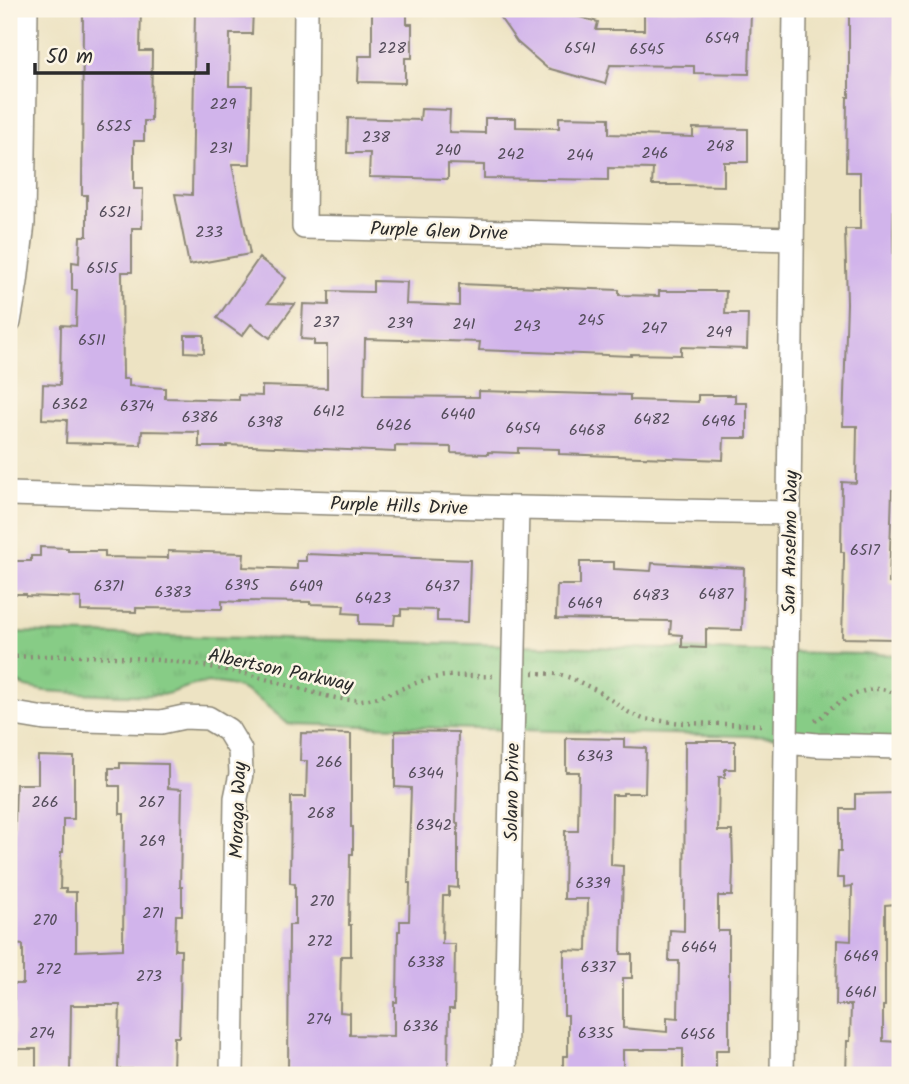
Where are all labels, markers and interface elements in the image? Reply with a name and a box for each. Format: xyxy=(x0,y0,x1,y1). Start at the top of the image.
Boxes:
house number: 6549 xyxy=(705,26,739,51)
scale bar xyxy=(35,32,208,76)
house number: 228 xyxy=(378,36,406,61)
house number: 6541 xyxy=(564,36,596,61)
house number: 6545 xyxy=(630,37,666,62)
text: 50 m xyxy=(46,41,93,74)
house number: 229 xyxy=(210,92,236,117)
house number: 6525 xyxy=(96,114,133,139)
house number: 238 xyxy=(362,125,390,150)
house number: 248 xyxy=(706,134,734,159)
house number: 231 xyxy=(209,136,233,161)
house number: 240 xyxy=(435,138,461,163)
house number: 246 xyxy=(641,141,669,166)
house number: 242 xyxy=(497,142,525,167)
house number: 244 xyxy=(567,143,594,168)
house number: 6521 xyxy=(99,200,131,225)
street label: Purple Glen Drive xyxy=(370,215,509,249)
house number: 233 xyxy=(195,220,223,245)
house number: 6515 xyxy=(86,256,119,281)
house number: 245 xyxy=(578,308,606,333)
house number: 237 xyxy=(313,310,340,335)
house number: 239 xyxy=(387,311,413,336)
house number: 241 xyxy=(452,312,476,337)
house number: 243 xyxy=(513,314,541,339)
house number: 247 xyxy=(641,316,667,341)
house number: 249 xyxy=(706,320,732,345)
house number: 6511 xyxy=(78,328,106,353)
house number: 6362 xyxy=(52,392,88,417)
house number: 6374 xyxy=(120,394,154,419)
house number: 6412 xyxy=(313,399,345,424)
house number: 6440 xyxy=(441,402,475,427)
house number: 6386 xyxy=(182,405,218,430)
house number: 6482 xyxy=(634,407,670,432)
house number: 6496 xyxy=(702,409,736,434)
house number: 6398 xyxy=(247,410,283,435)
house number: 6426 xyxy=(376,413,412,438)
house number: 6454 xyxy=(505,416,541,441)
house number: 6468 xyxy=(569,418,605,443)
street label: San Anselmo Way xyxy=(775,469,807,614)
street label: Purple Hills Drive xyxy=(330,490,469,524)
house number: 6517 xyxy=(850,538,881,563)
house number: 6395 xyxy=(225,573,261,598)
house number: 6371 xyxy=(94,574,124,599)
house number: 6409 xyxy=(289,574,323,599)
house number: 6437 xyxy=(425,574,460,599)
house number: 6383 xyxy=(155,580,191,605)
house number: 6487 xyxy=(699,582,734,607)
house number: 6483 xyxy=(633,583,669,608)
house number: 6423 xyxy=(355,586,391,611)
house number: 6469 xyxy=(568,591,602,616)
street label: Albertson Parkway xyxy=(205,641,357,701)
street label: Solano Drive xyxy=(497,742,529,841)
house number: 6343 xyxy=(577,744,613,769)
house number: 266 xyxy=(315,750,343,775)
street label: Moraga Way xyxy=(222,760,256,859)
house number: 6344 xyxy=(408,761,444,786)
house number: 266 xyxy=(31,790,59,815)
house number: 267 xyxy=(138,790,164,815)
house number: 268 xyxy=(307,801,335,826)
house number: 6342 xyxy=(416,813,452,838)
house number: 269 xyxy=(139,829,165,854)
house number: 6339 xyxy=(576,871,611,896)
house number: 270 xyxy=(310,889,334,914)
house number: 271 xyxy=(142,901,164,926)
house number: 270 xyxy=(33,908,57,933)
house number: 272 xyxy=(307,929,333,954)
house number: 6464 xyxy=(681,935,717,960)
house number: 6469 xyxy=(844,944,878,969)
house number: 6338 xyxy=(408,950,445,975)
house number: 6337 xyxy=(581,955,616,980)
house number: 272 xyxy=(36,957,62,982)
house number: 273 xyxy=(136,964,162,989)
house number: 6461 xyxy=(845,980,877,1005)
house number: 274 xyxy=(306,1007,332,1032)
house number: 6336 xyxy=(403,1014,439,1039)
house number: 274 xyxy=(29,1021,55,1046)
house number: 6335 xyxy=(578,1021,615,1046)
house number: 6456 xyxy=(680,1022,716,1047)

